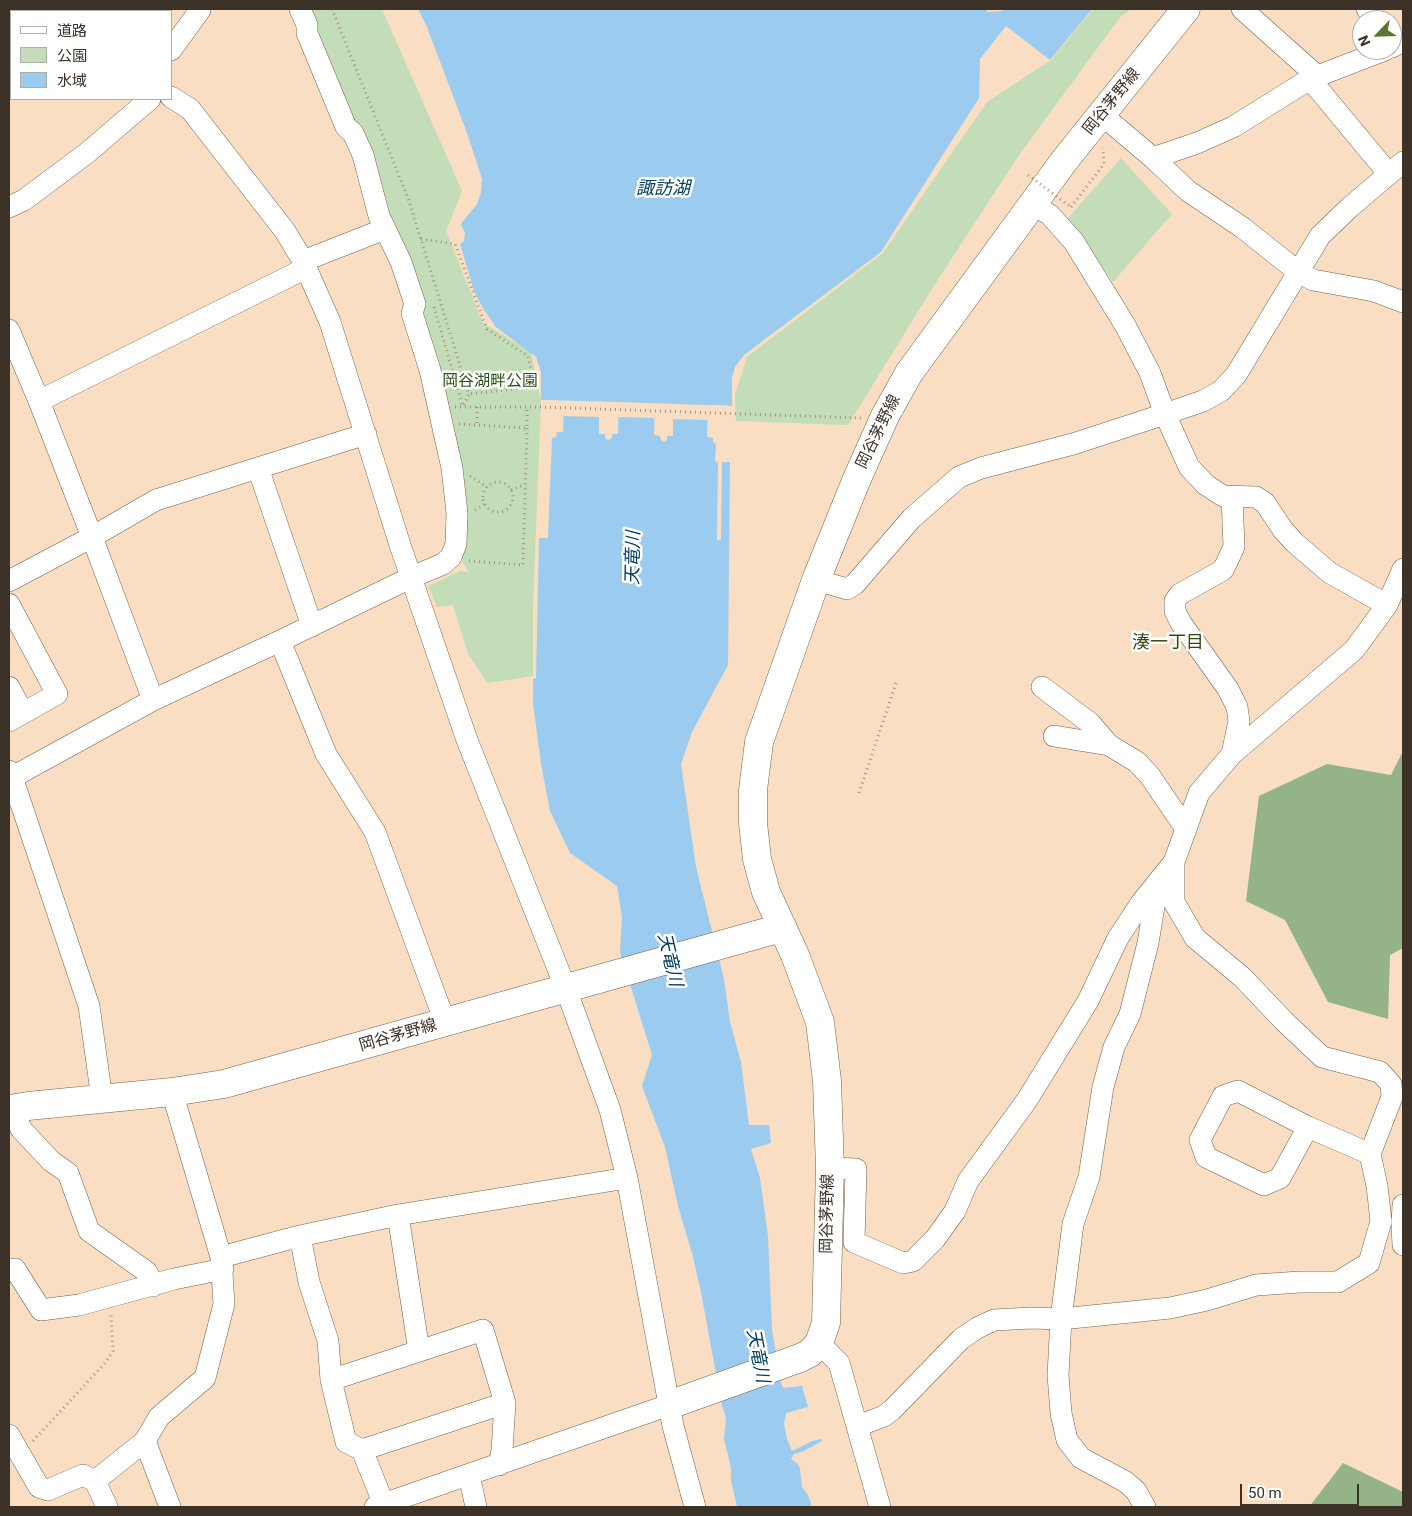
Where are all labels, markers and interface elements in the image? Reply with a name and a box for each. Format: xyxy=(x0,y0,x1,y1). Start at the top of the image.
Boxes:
legend xyxy=(10,10,172,100)
north arrow xyxy=(1352,10,1402,60)
text: 道路 xyxy=(57,22,87,40)
text: N xyxy=(1355,33,1374,48)
text: 公園 xyxy=(57,47,87,65)
street label: 岡谷茅野線 xyxy=(1079,65,1145,139)
text: 水域 xyxy=(57,72,87,90)
water label: 諏訪湖 xyxy=(636,178,690,200)
park label: 岡谷湖畔公園 xyxy=(442,372,538,392)
street label: 岡谷茅野線 xyxy=(853,392,905,472)
water label: 天竜川 xyxy=(623,531,645,585)
district label: 湊一丁目 xyxy=(1132,632,1204,654)
water label: 天竜川 xyxy=(652,931,686,989)
street label: 岡谷茅野線 xyxy=(357,1016,439,1056)
street label: 岡谷茅野線 xyxy=(818,1174,838,1254)
water label: 天竜川 xyxy=(741,1327,773,1385)
scale bar xyxy=(1242,1474,1361,1506)
text: 50 m xyxy=(1248,1484,1282,1502)

